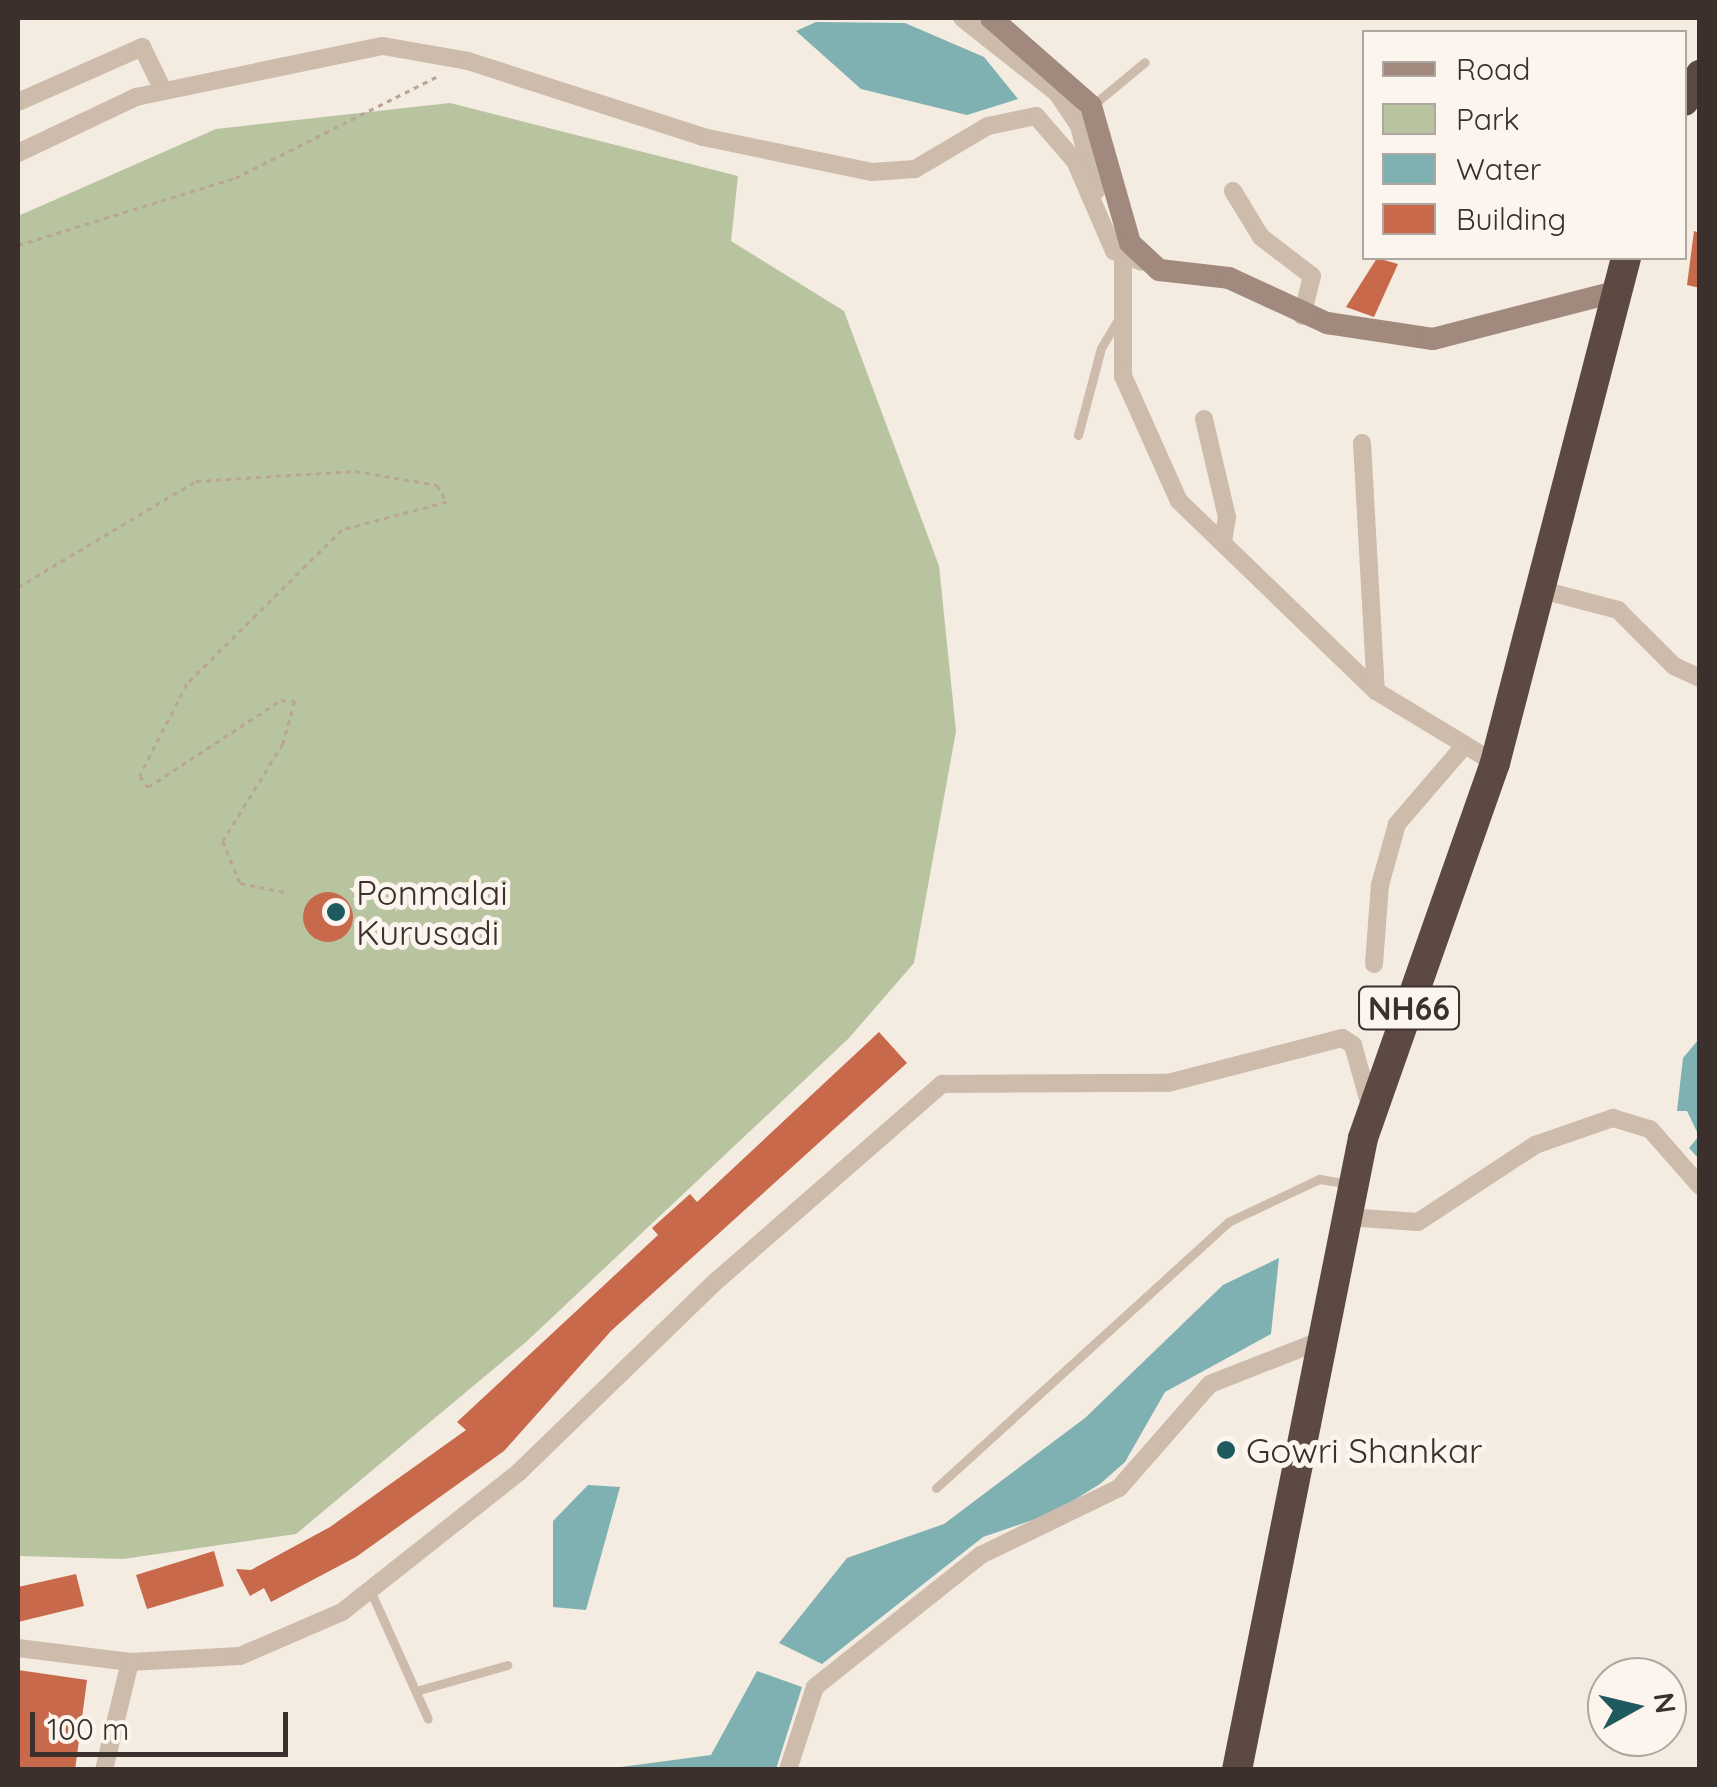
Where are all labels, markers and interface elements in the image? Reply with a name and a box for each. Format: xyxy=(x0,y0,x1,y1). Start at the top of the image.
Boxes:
legend xyxy=(1362,30,1687,260)
text: Road xyxy=(1456,50,1530,88)
text: Park xyxy=(1456,100,1520,138)
text: Water xyxy=(1456,150,1541,188)
text: Building xyxy=(1456,200,1566,238)
place label: Ponmalai Kurusadi xyxy=(356,871,508,953)
marker: Ponmalai Kurusadi xyxy=(325,901,347,923)
road number: NH66 xyxy=(1356,981,1462,1035)
place label: Gowri Shankar xyxy=(1246,1429,1483,1471)
marker: Gowri Shankar xyxy=(1215,1439,1237,1461)
north arrow xyxy=(1587,1657,1687,1757)
text: N xyxy=(1646,1690,1684,1716)
scale bar xyxy=(35,1692,292,1754)
text: 100 m xyxy=(47,1710,129,1748)

